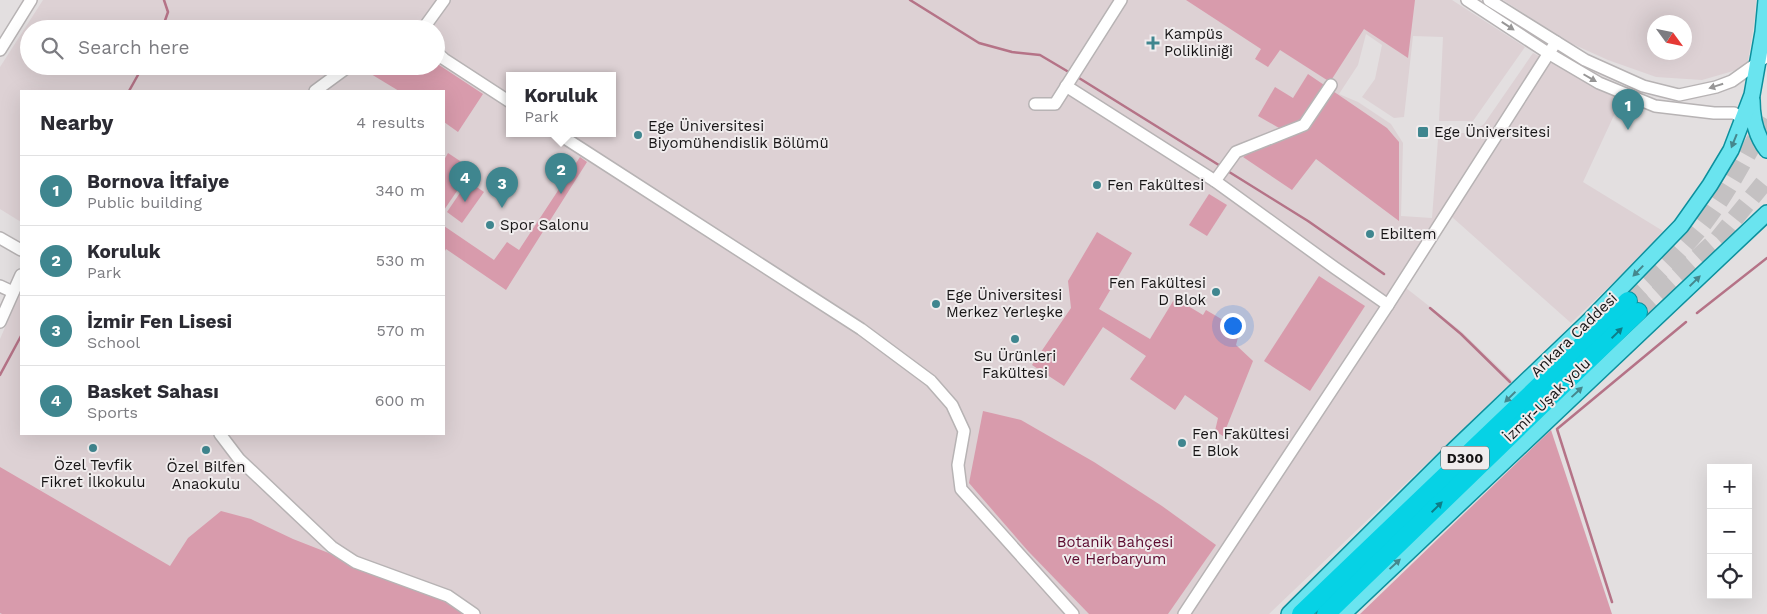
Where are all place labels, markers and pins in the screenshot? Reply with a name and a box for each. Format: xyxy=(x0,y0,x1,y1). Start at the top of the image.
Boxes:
place label: Kampüs Polikliniği xyxy=(1164,25,1233,60)
marker: Kampüs Polikliniği xyxy=(1146,36,1160,50)
pin: 1 xyxy=(1612,89,1644,130)
place label: Ege Üniversitesi Biyomühendislik Bölümü xyxy=(648,117,829,152)
place label: Ege Üniversitesi xyxy=(1434,123,1550,141)
marker: Ege Üniversitesi xyxy=(1416,125,1430,139)
marker: Ege Üniversitesi Biyomühendislik Bölümü xyxy=(632,129,644,141)
pin: 2 xyxy=(545,153,577,194)
pin: 4 xyxy=(449,161,481,202)
pin: 3 xyxy=(486,167,518,208)
place label: Fen Fakültesi xyxy=(1107,176,1204,194)
marker: Fen Fakültesi xyxy=(1091,179,1103,191)
place label: Spor Salonu xyxy=(500,216,589,234)
marker: Spor Salonu xyxy=(484,219,496,231)
place label: Ebiltem xyxy=(1380,225,1437,243)
marker: Ebiltem xyxy=(1364,228,1376,240)
place label: Fen Fakültesi D Blok xyxy=(1109,274,1206,309)
place label: Ege Üniversitesi Merkez Yerleşke xyxy=(946,286,1063,321)
marker: Fen Fakültesi D Blok xyxy=(1210,286,1222,298)
marker: Ege Üniversitesi Merkez Yerleşke xyxy=(930,298,942,310)
marker: Su Ürünleri Fakültesi xyxy=(1009,333,1021,345)
place label: Su Ürünleri Fakültesi xyxy=(974,347,1056,382)
place label: Fen Fakültesi E Blok xyxy=(1192,425,1289,460)
marker: Fen Fakültesi E Blok xyxy=(1176,437,1188,449)
marker: Özel Tevfik Fikret İlkokulu xyxy=(87,442,99,454)
marker: Özel Bilfen Anaokulu xyxy=(200,444,212,456)
place label: Özel Tevfik Fikret İlkokulu xyxy=(40,456,146,491)
place label: Özel Bilfen Anaokulu xyxy=(167,458,245,493)

